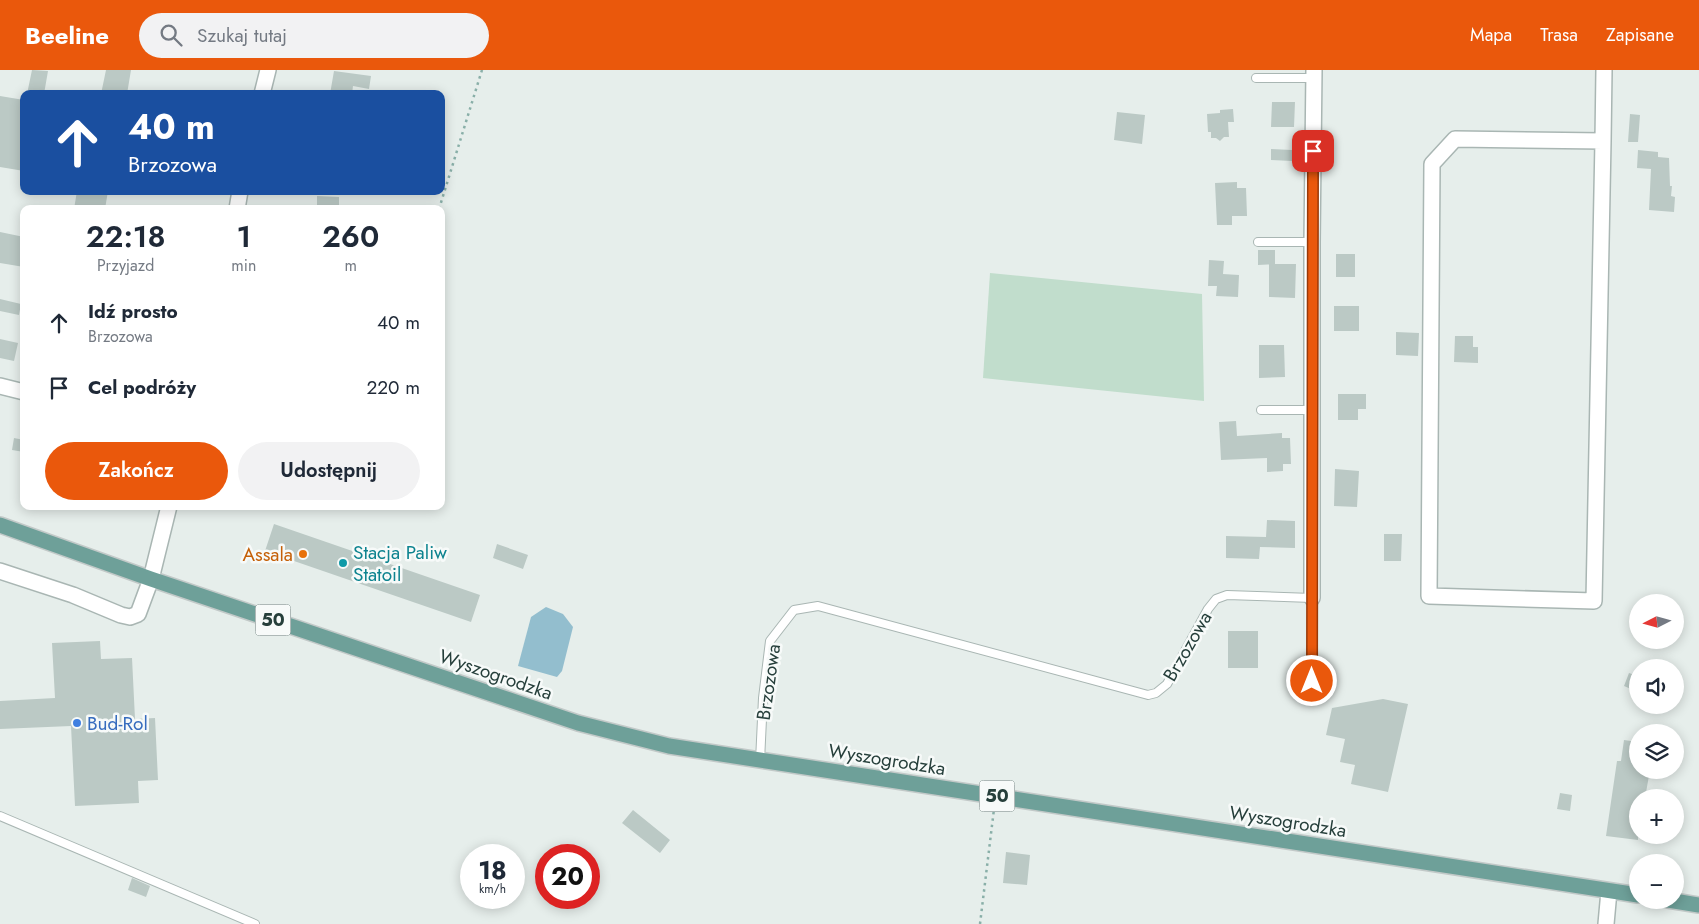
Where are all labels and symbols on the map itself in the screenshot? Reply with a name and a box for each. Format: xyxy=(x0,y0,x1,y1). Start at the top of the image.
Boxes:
pin xyxy=(1292,130,1334,172)
place label: Stacja Paliw Statoil xyxy=(353,539,447,588)
place label: Assala xyxy=(242,541,293,568)
marker: Assala xyxy=(297,548,309,560)
marker: Stacja Paliw Statoil xyxy=(337,557,349,569)
north arrow xyxy=(1629,594,1684,649)
road number: 50 xyxy=(256,604,290,636)
street label: Brzozowa xyxy=(1157,606,1218,686)
street label: Wyszogrodzka xyxy=(436,642,556,706)
street label: Brzozowa xyxy=(750,642,787,722)
position arrow xyxy=(1285,654,1337,706)
place label: Bud-Rol xyxy=(87,710,148,737)
marker: Bud-Rol xyxy=(71,717,83,729)
street label: Wyszogrodzka xyxy=(826,737,947,782)
road number: 50 xyxy=(980,780,1014,811)
street label: Wyszogrodzka xyxy=(1227,799,1348,844)
speed limit sign: 20 xyxy=(535,844,600,909)

